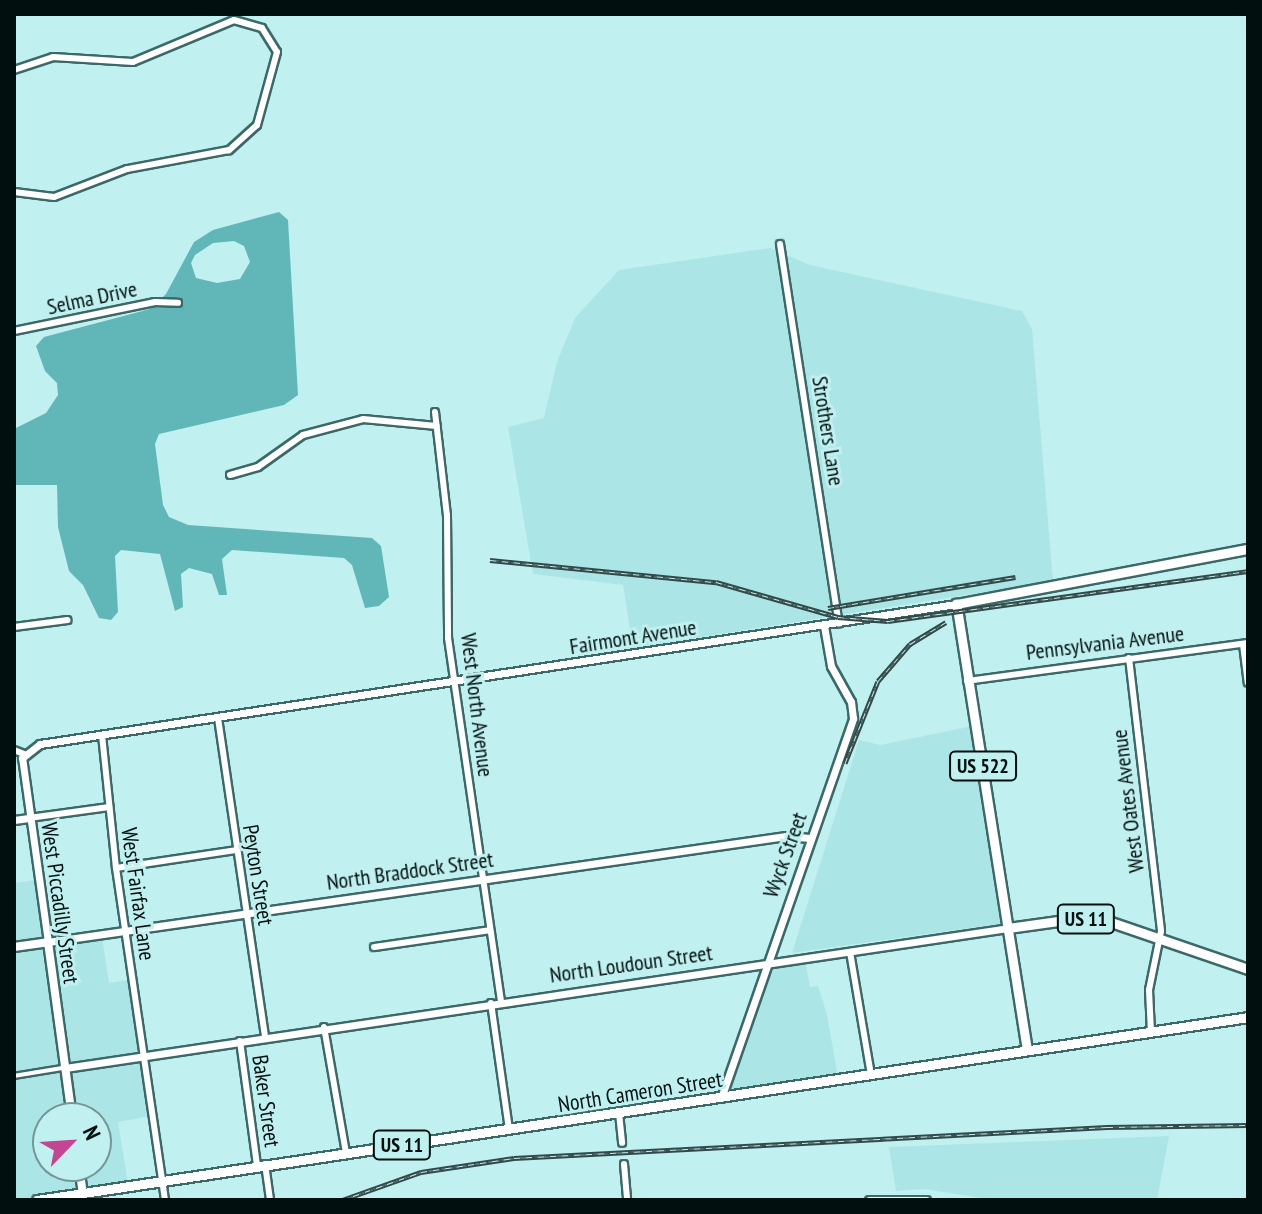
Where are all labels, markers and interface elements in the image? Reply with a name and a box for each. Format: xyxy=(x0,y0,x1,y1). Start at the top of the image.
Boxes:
street label: Selma Drive xyxy=(45,276,139,320)
street label: Strothers Lane xyxy=(806,374,850,488)
street label: Fairmont Avenue xyxy=(567,614,699,660)
street label: Pennsylvania Avenue xyxy=(1024,620,1186,666)
street label: West North Avenue xyxy=(455,631,499,779)
street label: West Oates Avenue xyxy=(1106,728,1150,874)
road number: US 522 xyxy=(949,750,1017,782)
street label: Wyck Street xyxy=(757,808,813,902)
street label: West Piccadilly Street xyxy=(36,820,84,986)
street label: Peyton Street xyxy=(237,823,279,927)
street label: West Fairfax Lane xyxy=(116,826,160,962)
street label: North Braddock Street xyxy=(325,846,495,896)
road number: US 11 xyxy=(1056,903,1116,935)
street label: North Loudoun Street xyxy=(548,940,714,988)
street label: Baker Street xyxy=(246,1053,286,1149)
street label: North Cameron Street xyxy=(556,1066,724,1118)
north arrow xyxy=(32,1102,112,1182)
text: N xyxy=(77,1121,107,1144)
road number: US 11 xyxy=(372,1129,432,1161)

